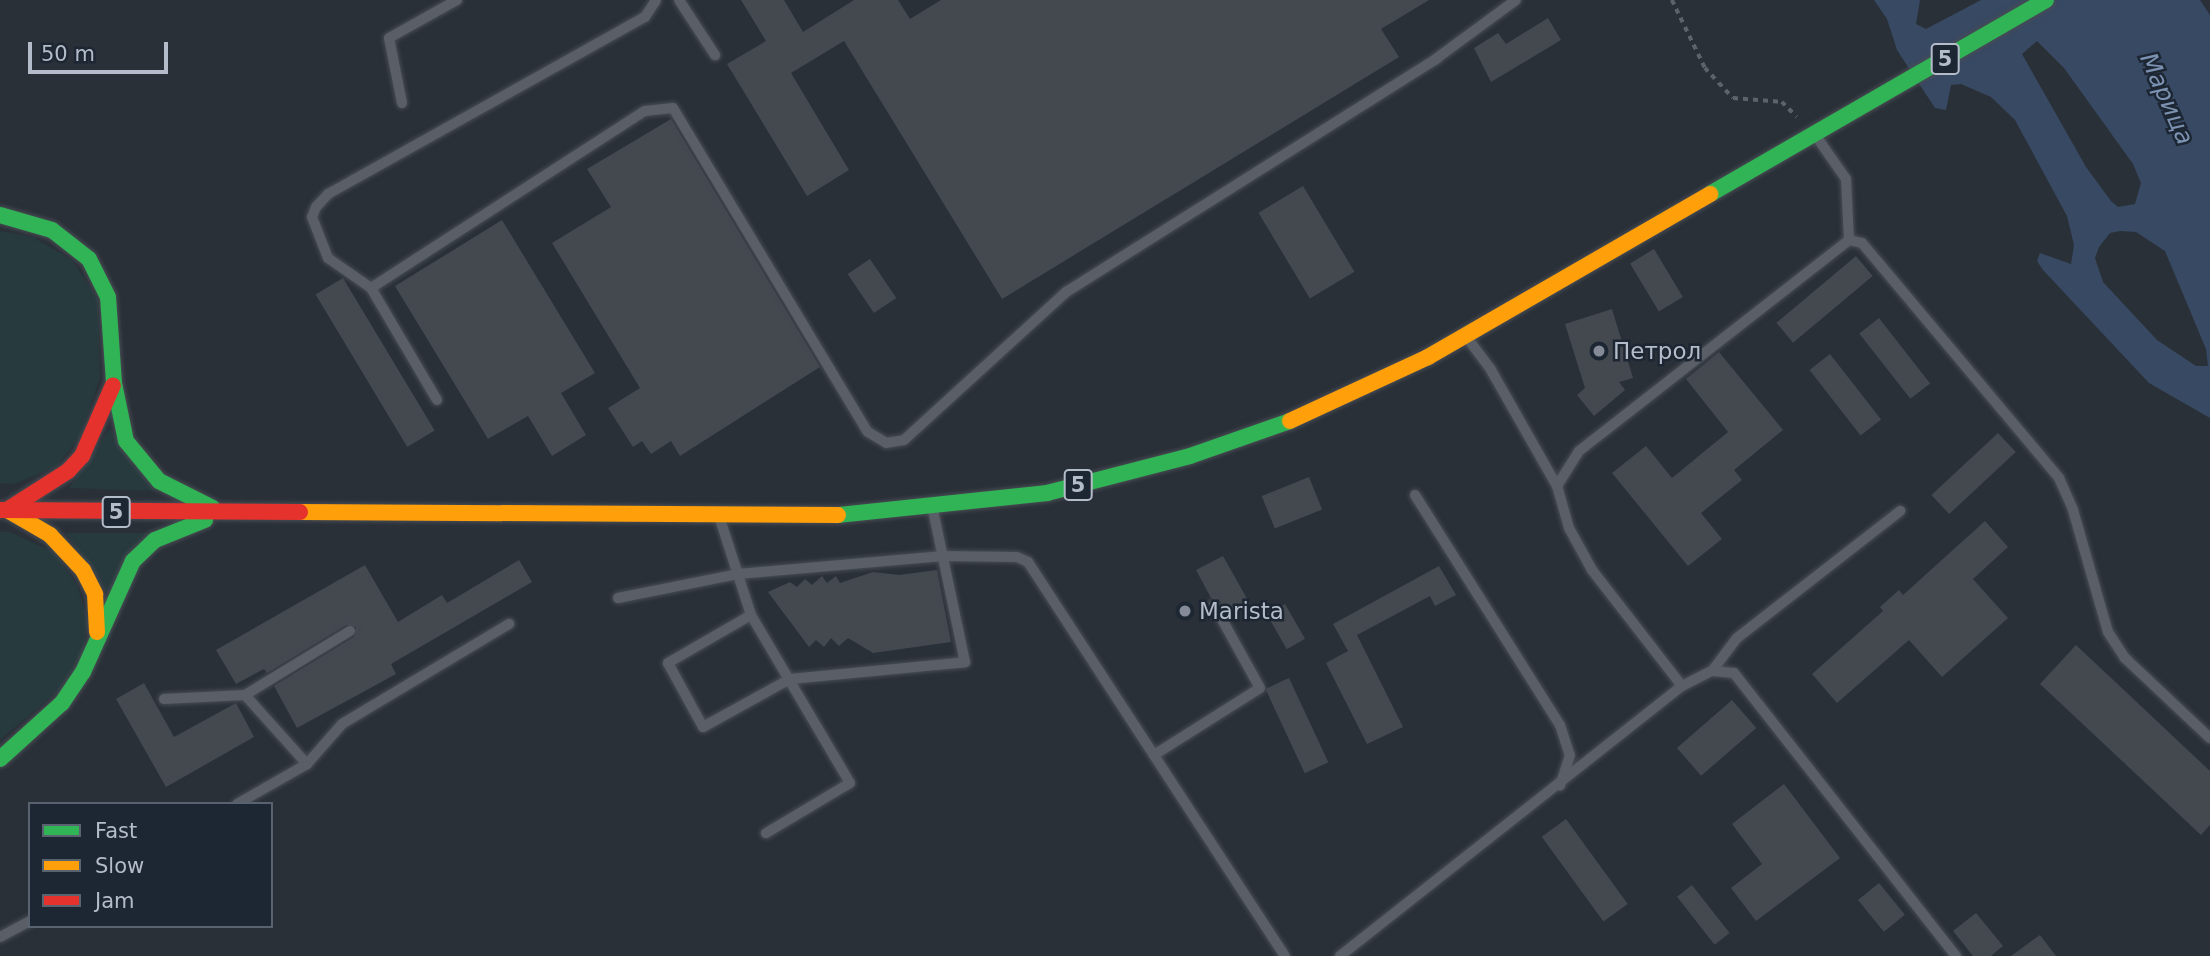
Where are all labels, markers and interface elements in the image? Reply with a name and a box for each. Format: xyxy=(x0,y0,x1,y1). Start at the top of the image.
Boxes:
scale bar xyxy=(32,28,172,72)
text: 50 m xyxy=(41,42,95,66)
road number: 5 xyxy=(1929,42,1961,76)
water label: Марица xyxy=(2133,49,2199,149)
place label: Петрол xyxy=(1613,337,1701,365)
marker: Петрол xyxy=(1591,343,1607,359)
road number: 5 xyxy=(1062,468,1094,503)
road number: 5 xyxy=(100,494,132,530)
place label: Marista xyxy=(1199,597,1284,625)
marker: Marista xyxy=(1177,603,1193,619)
legend xyxy=(28,802,273,928)
text: Fast xyxy=(95,819,137,843)
text: Slow xyxy=(95,854,144,878)
text: Jam xyxy=(95,889,135,913)

